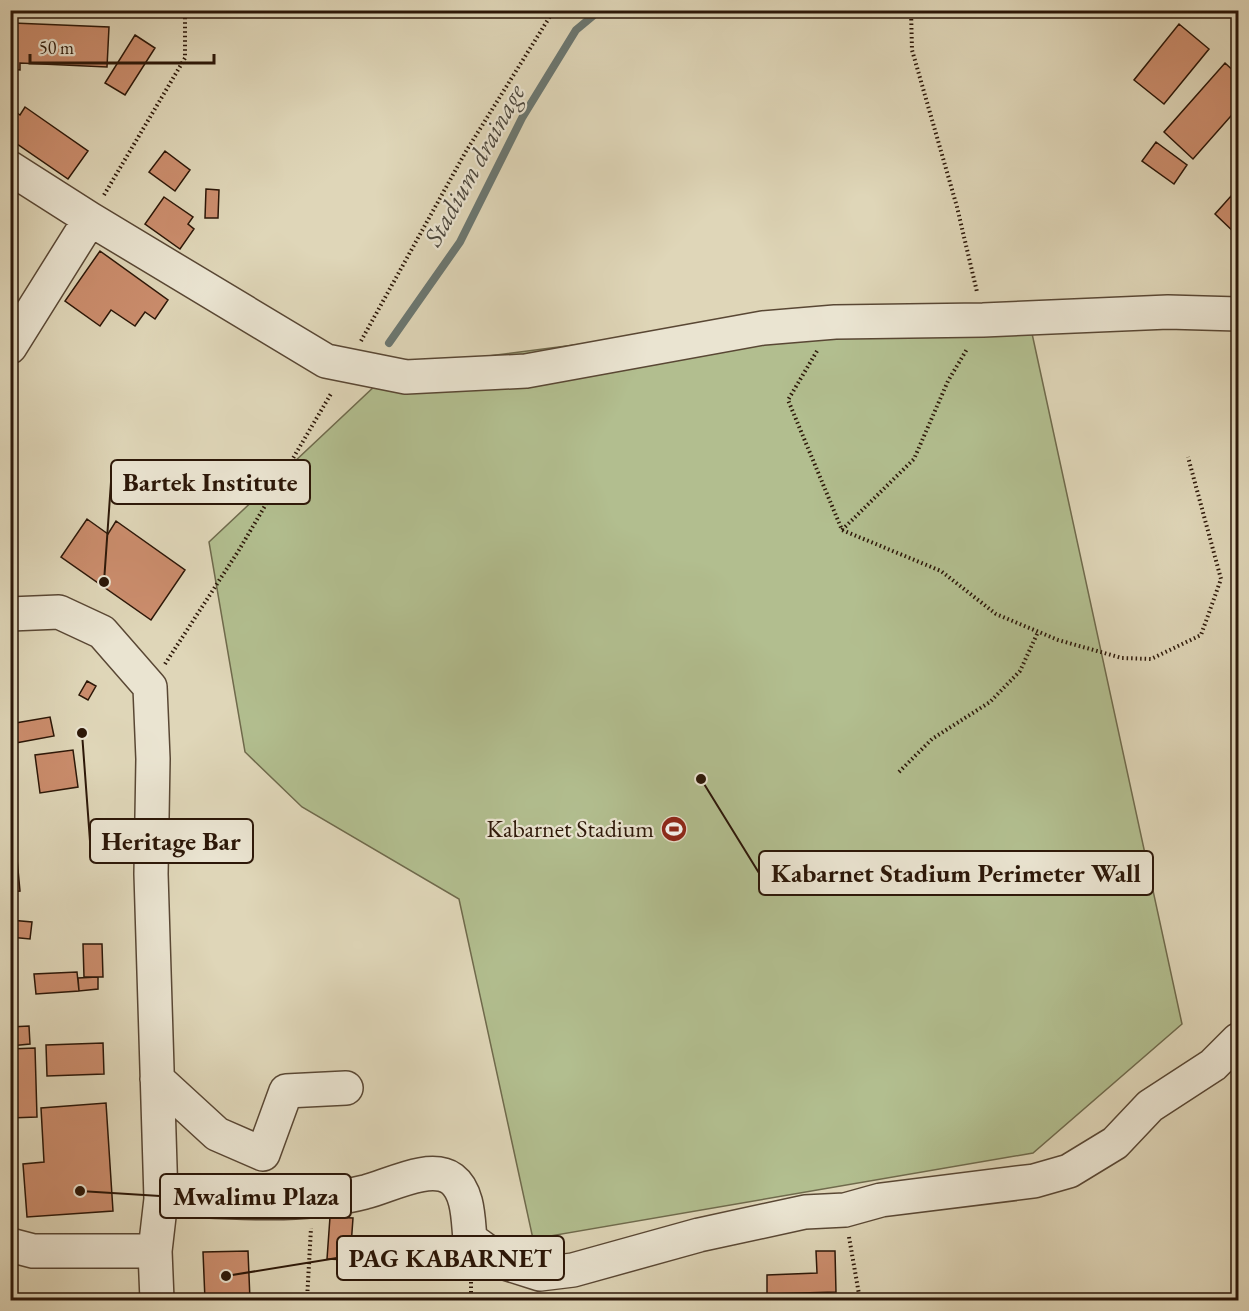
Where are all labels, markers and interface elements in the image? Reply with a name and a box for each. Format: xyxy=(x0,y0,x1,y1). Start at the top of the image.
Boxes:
scale bar xyxy=(30,27,214,65)
text: 50 m xyxy=(39,36,74,59)
water label: Stadium drainage xyxy=(415,77,533,253)
callout: Bartek Institute xyxy=(111,460,310,504)
text: Bartek Institute xyxy=(122,465,298,499)
place label: Kabarnet Stadium xyxy=(487,813,654,844)
sports icon: Kabarnet Stadium xyxy=(659,814,689,844)
callout: Heritage Bar xyxy=(90,819,253,863)
text: Heritage Bar xyxy=(101,824,241,858)
callout: Kabarnet Stadium Perimeter Wall xyxy=(759,851,1153,895)
text: Kabarnet Stadium Perimeter Wall xyxy=(771,856,1141,890)
callout: Mwalimu Plaza xyxy=(160,1174,351,1218)
text: Mwalimu Plaza xyxy=(173,1179,340,1213)
callout: PAG KABARNET xyxy=(337,1236,564,1280)
text: PAG KABARNET xyxy=(349,1241,552,1275)

